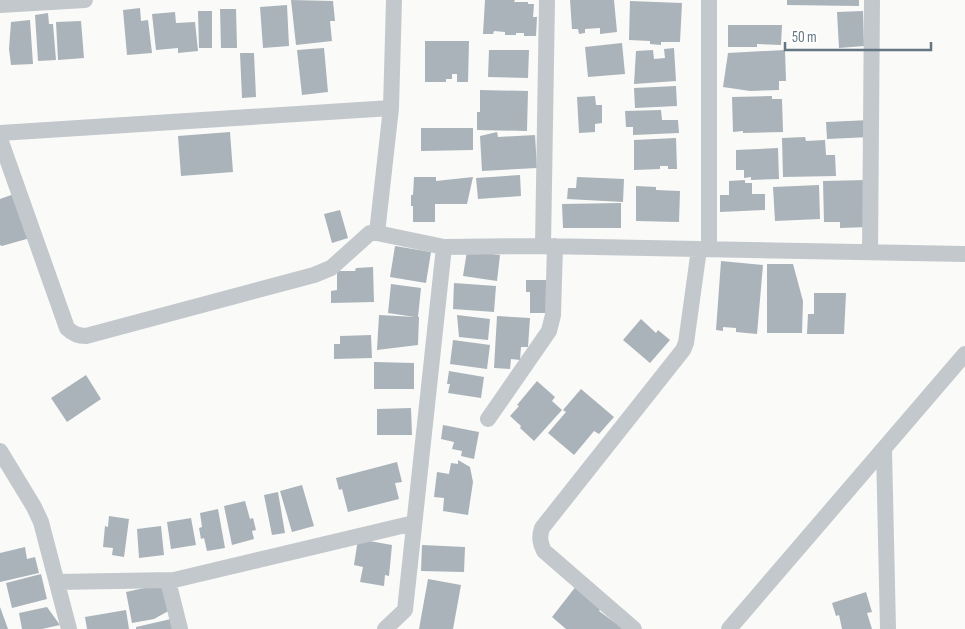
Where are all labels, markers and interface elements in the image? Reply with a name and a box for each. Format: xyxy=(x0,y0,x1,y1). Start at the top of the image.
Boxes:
scale bar xyxy=(785,20,931,52)
text: 50 m xyxy=(792,28,817,47)

